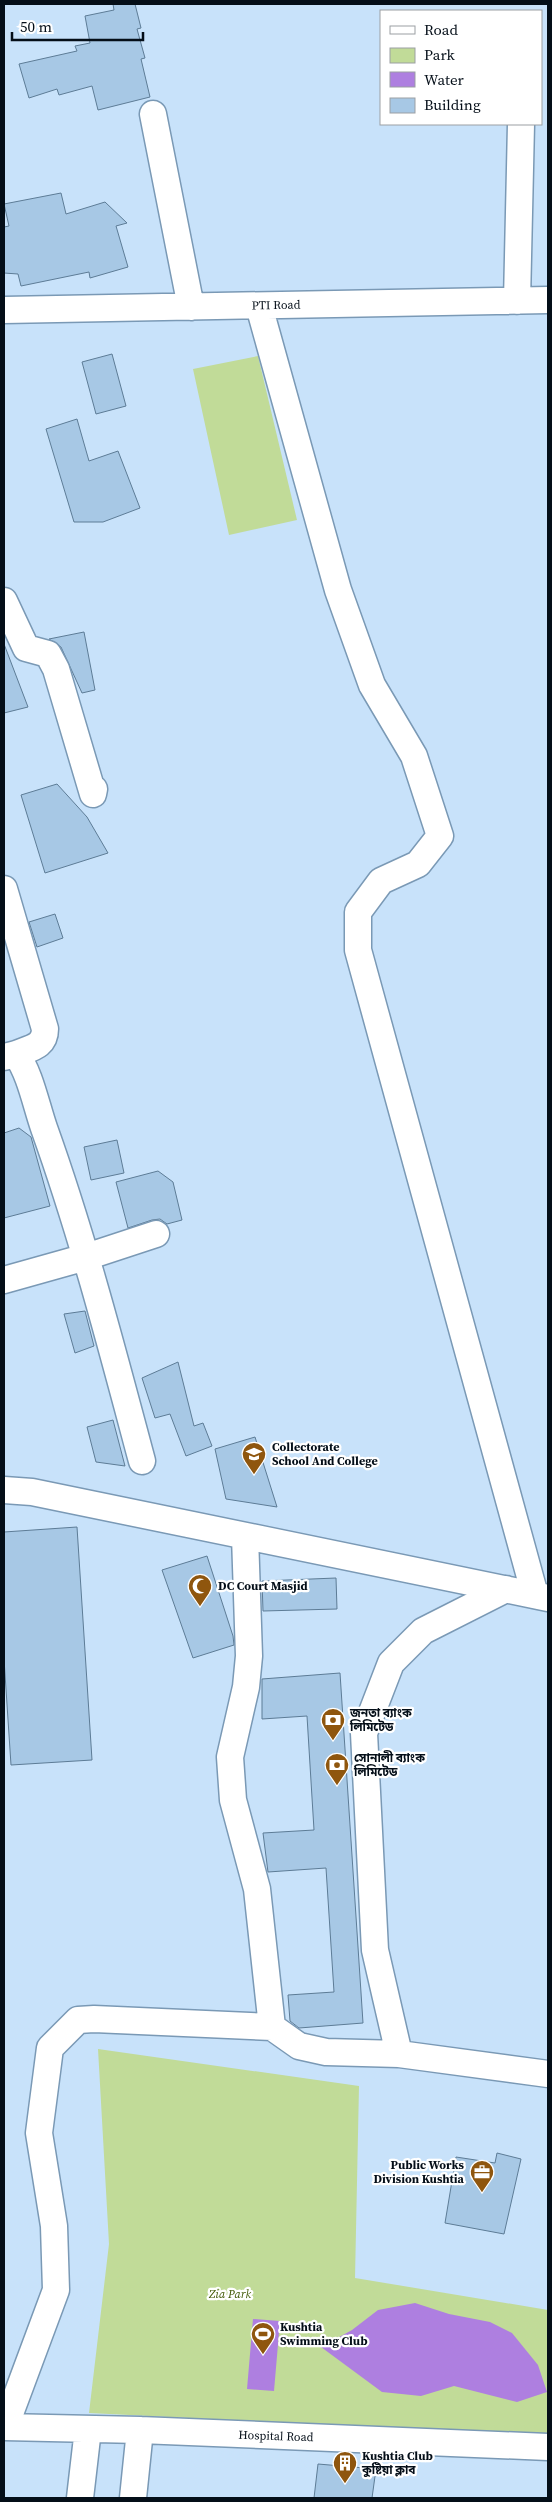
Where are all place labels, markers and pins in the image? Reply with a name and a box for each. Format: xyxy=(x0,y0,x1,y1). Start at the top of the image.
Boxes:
place label: Collectorate School And College xyxy=(272,1439,378,1469)
school or university icon: Collectorate School And College xyxy=(241,1441,267,1475)
mosque icon: DC Court Masjid xyxy=(187,1573,213,1607)
place label: DC Court Masjid xyxy=(218,1578,308,1594)
place label: জনতা ব্যাংক লিমিটেড xyxy=(349,1705,412,1735)
bank icon: জনতা ব্যাংক লিমিটেড xyxy=(320,1707,346,1741)
place label: সোনালী ব্যাংক লিমিটেড xyxy=(353,1750,425,1780)
bank icon: সোনালী ব্যাংক লিমিটেড xyxy=(324,1752,350,1786)
place label: Public Works Division Kushtia xyxy=(373,2157,465,2187)
office icon: Public Works Division Kushtia xyxy=(469,2159,495,2193)
place label: Kushtia Swimming Club xyxy=(280,2319,367,2349)
sports icon: Kushtia Swimming Club xyxy=(250,2321,276,2355)
place label: Kushtia Club কুষ্টিয়া ক্লাব xyxy=(361,2448,433,2478)
building icon: Kushtia Club কুষ্টিয়া ক্লাব xyxy=(332,2450,358,2484)

